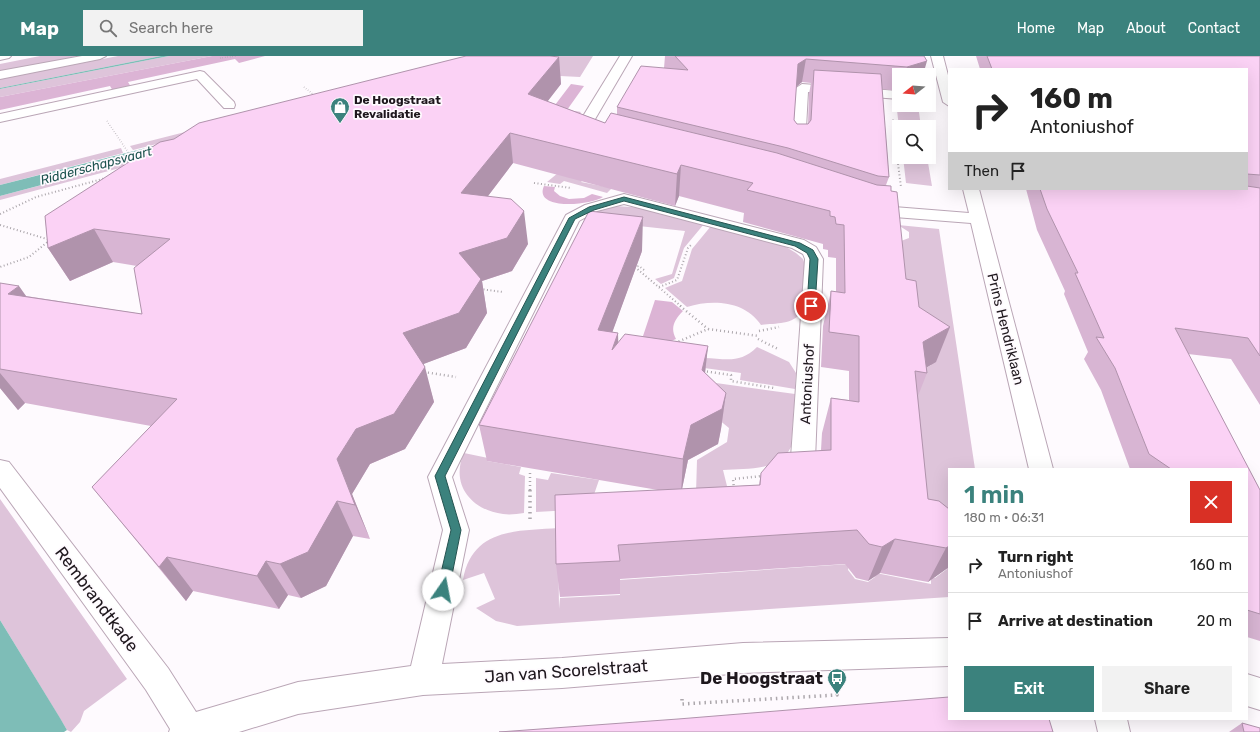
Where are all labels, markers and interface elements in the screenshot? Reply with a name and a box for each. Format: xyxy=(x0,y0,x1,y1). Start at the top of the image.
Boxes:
search box xyxy=(83,10,363,46)
text: Map xyxy=(20,17,59,40)
icon: search xyxy=(97,17,119,39)
text: Search here xyxy=(129,19,213,37)
text: Home xyxy=(1017,20,1055,37)
text: Map xyxy=(1077,20,1104,37)
text: About xyxy=(1126,20,1166,37)
text: Contact xyxy=(1188,20,1240,37)
north arrow xyxy=(892,68,936,112)
map controls xyxy=(892,68,936,164)
text: 160 m xyxy=(1030,82,1113,115)
icon: right xyxy=(964,84,1016,136)
place label: De Hoogstraat Revalidatie xyxy=(354,93,441,121)
shop icon: De Hoogstraat Revalidatie xyxy=(329,96,351,124)
text: Antoniushof xyxy=(1030,116,1134,138)
button: search xyxy=(892,120,936,164)
water label: Ridderschapsvaart xyxy=(39,143,155,188)
icon: arrive xyxy=(1007,160,1029,182)
text: Then xyxy=(964,162,999,180)
street label: Prins Hendriklaan xyxy=(983,271,1028,387)
pin xyxy=(794,289,828,323)
icon: arrive xyxy=(800,295,822,317)
street label: Antoniushof xyxy=(797,343,818,425)
text: 1 min xyxy=(964,481,1024,509)
button: close xyxy=(1190,481,1232,523)
text: 180 m · 06:31 xyxy=(964,510,1044,525)
street label: Rembrandtkade xyxy=(51,543,143,655)
text: Turn right xyxy=(998,548,1073,566)
icon: right xyxy=(964,554,986,576)
text: 160 m xyxy=(1190,556,1232,574)
text: Antoniushof xyxy=(998,566,1073,581)
position arrow xyxy=(422,569,464,611)
icon: arrive xyxy=(964,610,986,632)
text: Arrive at destination xyxy=(998,612,1153,630)
text: 20 m xyxy=(1197,612,1232,630)
street label: Jan van Scorelstraat xyxy=(484,655,649,687)
button: Exit xyxy=(964,666,1094,712)
button: Share xyxy=(1102,666,1232,712)
bus stop icon: De Hoogstraat xyxy=(826,667,848,695)
place label: De Hoogstraat xyxy=(700,668,823,688)

